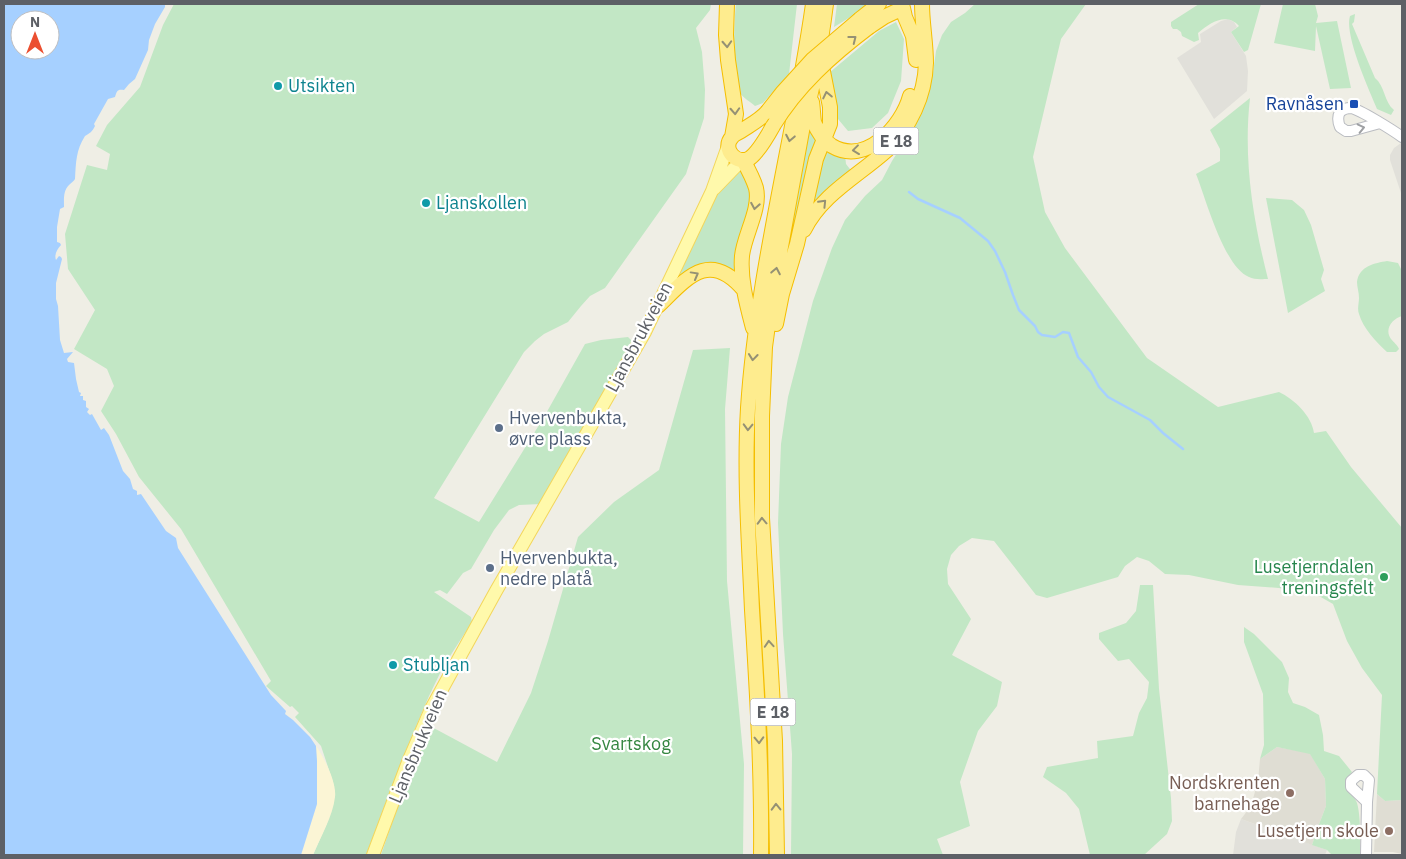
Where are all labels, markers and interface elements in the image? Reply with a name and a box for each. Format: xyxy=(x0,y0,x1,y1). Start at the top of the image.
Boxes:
north arrow xyxy=(10,10,60,60)
text: N xyxy=(30,13,40,31)
one-way arrow xyxy=(847,37,856,45)
one-way arrow xyxy=(721,41,732,49)
place label: Utsikten xyxy=(288,74,355,97)
marker: Utsikten xyxy=(272,80,284,92)
one-way arrow xyxy=(822,91,833,100)
place label: Ravnåsen xyxy=(1266,92,1344,115)
marker: Ravnåsen xyxy=(1348,98,1360,110)
one-way arrow xyxy=(730,107,741,115)
one-way arrow xyxy=(1357,124,1366,134)
road number: E 18 xyxy=(874,128,918,154)
one-way arrow xyxy=(785,134,795,142)
one-way arrow xyxy=(852,144,860,155)
place label: Ljanskollen xyxy=(436,191,527,214)
marker: Ljanskollen xyxy=(420,197,432,209)
one-way arrow xyxy=(817,200,826,209)
one-way arrow xyxy=(750,201,760,210)
one-way arrow xyxy=(771,266,781,275)
one-way arrow xyxy=(689,271,698,281)
street label: Ljansbrukveien xyxy=(600,278,677,396)
one-way arrow xyxy=(748,354,759,362)
place label: Hvervenbukta, øvre plass xyxy=(509,406,627,450)
marker: Hvervenbukta, øvre plass xyxy=(493,422,505,434)
one-way arrow xyxy=(742,424,753,432)
one-way arrow xyxy=(756,517,767,525)
place label: Hvervenbukta, nedre platå xyxy=(500,546,618,590)
place label: Lusetjerndalen treningsfelt xyxy=(1254,555,1374,599)
marker: Hvervenbukta, nedre platå xyxy=(484,562,496,574)
marker: Lusetjerndalen treningsfelt xyxy=(1378,571,1390,583)
one-way arrow xyxy=(764,640,775,648)
place label: Stubljan xyxy=(403,653,470,676)
marker: Stubljan xyxy=(387,659,399,671)
street label: Ljansbrukveien xyxy=(383,685,452,806)
road number: E 18 xyxy=(750,699,796,726)
park label: Svartskog xyxy=(591,732,671,755)
one-way arrow xyxy=(754,737,765,745)
place label: Nordskrenten barnehage xyxy=(1169,771,1280,815)
marker: Nordskrenten barnehage xyxy=(1284,787,1296,799)
one-way arrow xyxy=(771,802,782,810)
place label: Lusetjern skole xyxy=(1257,819,1379,842)
marker: Lusetjern skole xyxy=(1383,825,1395,837)

